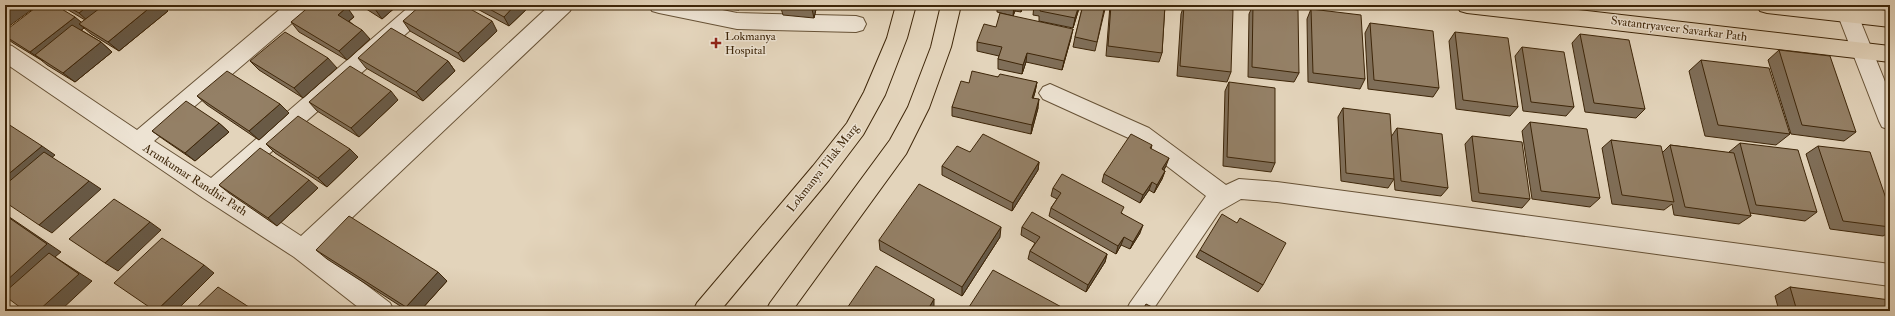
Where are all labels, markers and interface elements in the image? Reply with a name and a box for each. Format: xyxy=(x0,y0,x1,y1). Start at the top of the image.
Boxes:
street label: Svatantryaveer Savarkar Path xyxy=(1610,13,1749,45)
place label: Lokmanya Hospital xyxy=(725,29,777,58)
marker: Lokmanya Hospital xyxy=(710,37,722,49)
street label: Lokmanya Tilak Marg xyxy=(784,120,863,215)
street label: Arunkumar Randhir Path xyxy=(139,140,251,220)

